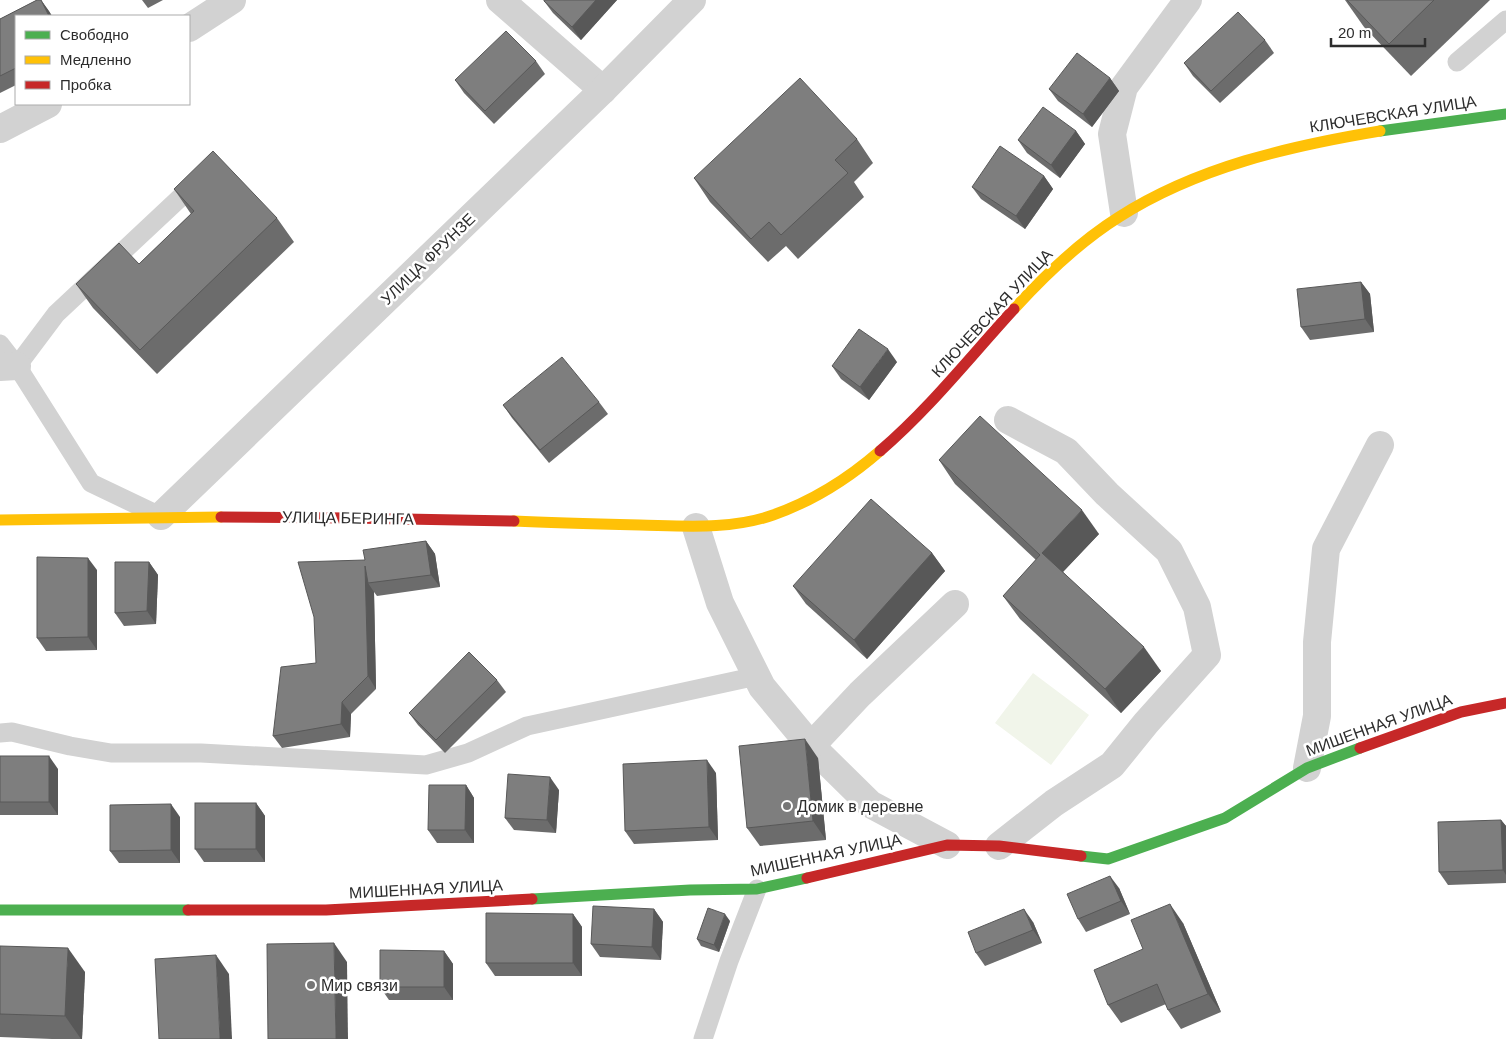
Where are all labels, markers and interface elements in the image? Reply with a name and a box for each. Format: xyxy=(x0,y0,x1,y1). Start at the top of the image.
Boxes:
legend xyxy=(15,15,190,105)
scale bar xyxy=(1331,15,1425,47)
text: 20 m xyxy=(1338,24,1371,41)
text: Свободно xyxy=(60,26,129,43)
text: Медленно xyxy=(60,51,131,68)
text: Пробка xyxy=(60,76,112,93)
street label: КЛЮЧЕВСКАЯ УЛИЦА xyxy=(1308,92,1478,136)
street label: УЛИЦА ФРУНЗЕ xyxy=(378,210,478,308)
street label: КЛЮЧЕВСКАЯ УЛИЦА xyxy=(928,245,1056,380)
street label: УЛИЦА БЕРИНГА xyxy=(282,508,414,528)
street label: МИШЕННАЯ УЛИЦА xyxy=(1304,691,1455,759)
place label: Домик в деревне xyxy=(797,798,924,815)
marker: Домик в деревне xyxy=(781,800,793,812)
street label: МИШЕННАЯ УЛИЦА xyxy=(749,831,903,879)
street label: МИШЕННАЯ УЛИЦА xyxy=(349,876,504,902)
place label: Мир связи xyxy=(321,977,398,994)
marker: Мир связи xyxy=(305,979,317,991)

